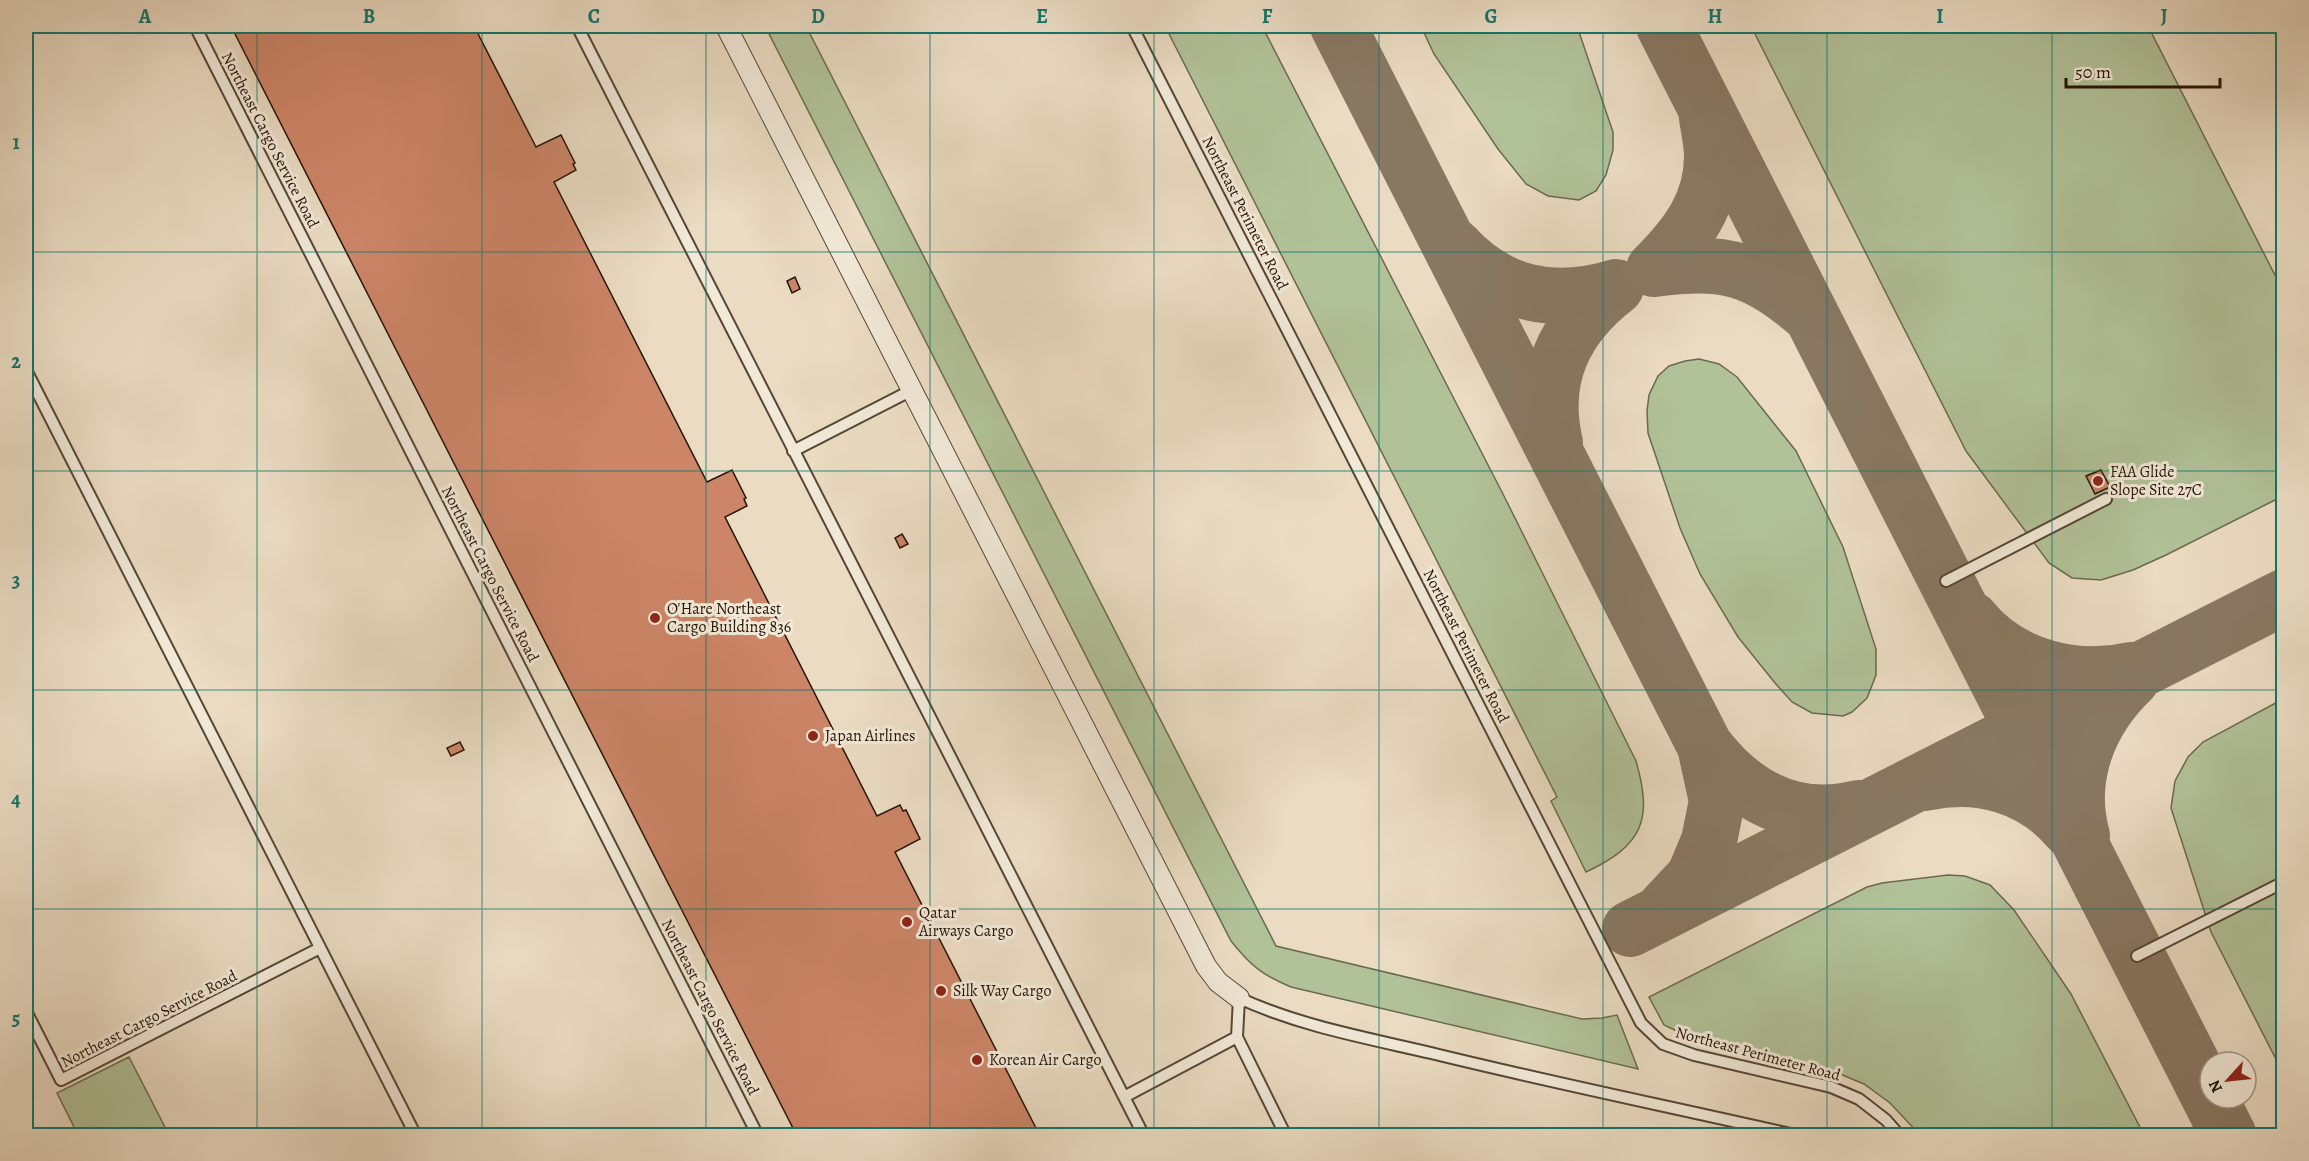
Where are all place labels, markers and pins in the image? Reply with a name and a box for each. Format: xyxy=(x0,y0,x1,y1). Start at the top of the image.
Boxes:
place label: FAA Glide Slope Site 27C xyxy=(2110,461,2202,501)
marker: FAA Glide Slope Site 27C xyxy=(2091,474,2105,488)
place label: O'Hare Northeast Cargo Building 836 xyxy=(667,598,791,638)
marker: O'Hare Northeast Cargo Building 836 xyxy=(648,611,662,625)
place label: Japan Airlines xyxy=(825,725,916,747)
marker: Japan Airlines xyxy=(806,729,820,743)
place label: Qatar Airways Cargo xyxy=(918,902,1013,942)
marker: Qatar Airways Cargo xyxy=(900,915,914,929)
place label: Silk Way Cargo xyxy=(953,980,1052,1002)
marker: Silk Way Cargo xyxy=(934,984,948,998)
place label: Korean Air Cargo xyxy=(989,1049,1102,1071)
marker: Korean Air Cargo xyxy=(970,1053,984,1067)

